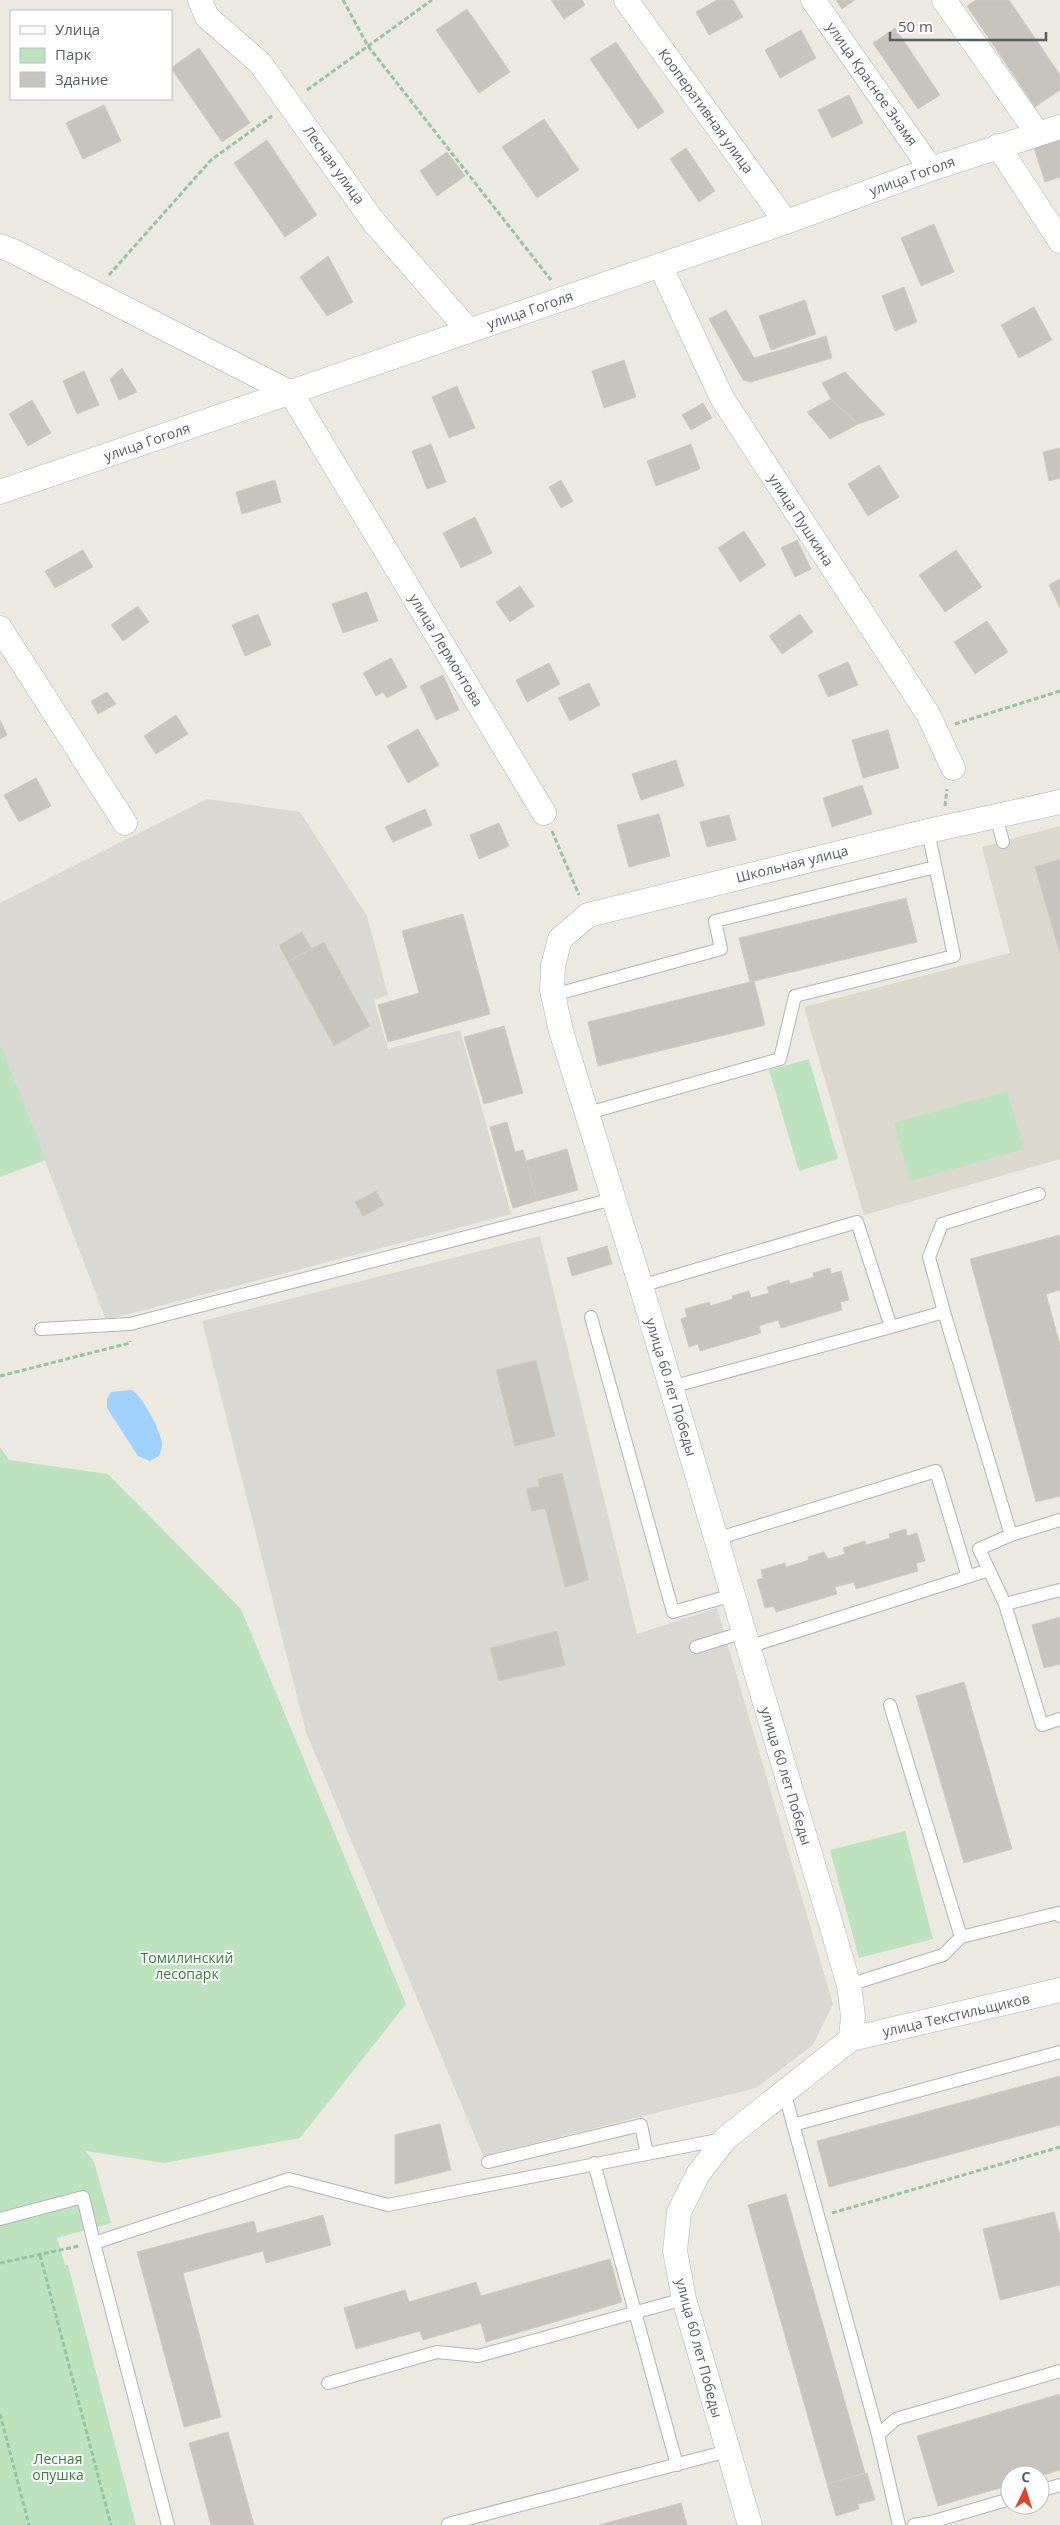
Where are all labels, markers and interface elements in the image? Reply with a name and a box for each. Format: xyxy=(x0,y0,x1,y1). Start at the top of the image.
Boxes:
legend xyxy=(10,10,172,100)
scale bar xyxy=(890,10,1046,42)
text: 50 m xyxy=(898,16,933,36)
street label: улица Красное Знамя xyxy=(822,18,922,149)
text: Улица xyxy=(55,19,100,39)
text: Парк xyxy=(55,44,91,64)
street label: Кооперативная улица xyxy=(655,44,758,177)
text: Здание xyxy=(55,69,108,89)
street label: Лесная улица xyxy=(299,122,369,208)
street label: улица Гоголя xyxy=(866,151,957,200)
street label: улица Гоголя xyxy=(484,286,575,333)
street label: улица Гоголя xyxy=(101,418,192,465)
street label: улица Пушкина xyxy=(764,470,838,570)
street label: улица Лермонтова xyxy=(405,590,488,710)
street label: Школьная улица xyxy=(734,840,850,887)
street label: улица 60 лет Победы xyxy=(641,1315,702,1458)
street label: улица 60 лет Победы xyxy=(756,1704,817,1847)
park label: Томилинский лесопарк xyxy=(141,1948,233,1983)
street label: улица Текстильщиков xyxy=(880,1988,1031,2041)
street label: улица 60 лет Победы xyxy=(672,2276,727,2420)
park label: Лесная опушка xyxy=(32,2449,84,2484)
north arrow xyxy=(1000,2465,1050,2515)
text: С xyxy=(1021,2467,1031,2486)

